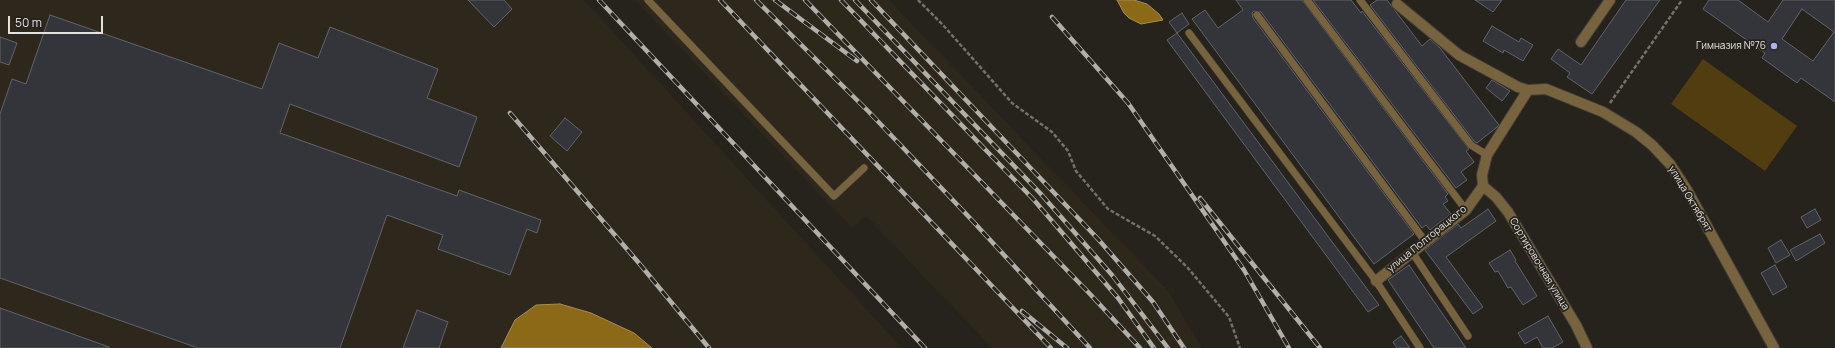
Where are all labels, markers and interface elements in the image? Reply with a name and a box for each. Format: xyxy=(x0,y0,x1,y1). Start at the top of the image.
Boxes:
scale bar xyxy=(10,8,105,34)
text: 50 m xyxy=(15,14,42,31)
place label: Гимназия №76 xyxy=(1696,40,1766,52)
marker: Гимназия №76 xyxy=(1769,41,1779,51)
street label: улица Октябрят xyxy=(1665,164,1715,234)
street label: улица Полторацкого xyxy=(1385,203,1469,275)
street label: Сортировочная улица xyxy=(1507,216,1571,312)

